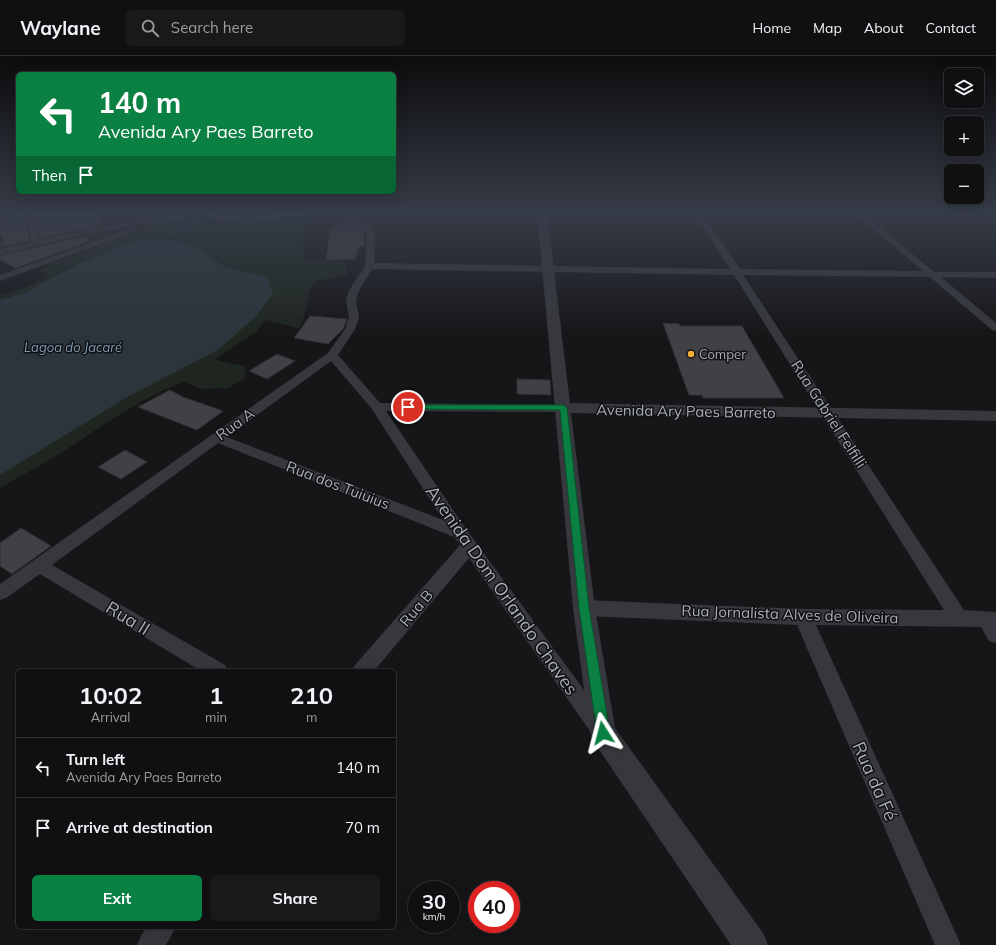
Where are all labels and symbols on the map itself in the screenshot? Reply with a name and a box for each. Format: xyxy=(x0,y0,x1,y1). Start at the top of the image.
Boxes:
water label: Lagoa do Jacaré xyxy=(24,339,122,355)
place label: Comper xyxy=(699,346,746,362)
marker: Comper xyxy=(686,349,696,359)
street label: Rua Gabriel Felfilli xyxy=(787,357,871,471)
pin xyxy=(391,390,425,424)
street label: Avenida Ary Paes Barreto xyxy=(596,400,776,422)
street label: Rua A xyxy=(212,404,258,444)
street label: Rua dos Tuiuius xyxy=(284,457,392,513)
street label: Avenida Dom Orlando Chaves xyxy=(421,481,583,699)
street label: Rua B xyxy=(395,586,437,630)
street label: Rua II xyxy=(102,596,154,640)
street label: Rua Jornalista Alves de Oliveira xyxy=(681,601,899,627)
position arrow xyxy=(582,712,624,754)
street label: Rua da Fé xyxy=(847,738,903,824)
speed limit sign: 40 xyxy=(468,881,520,933)

